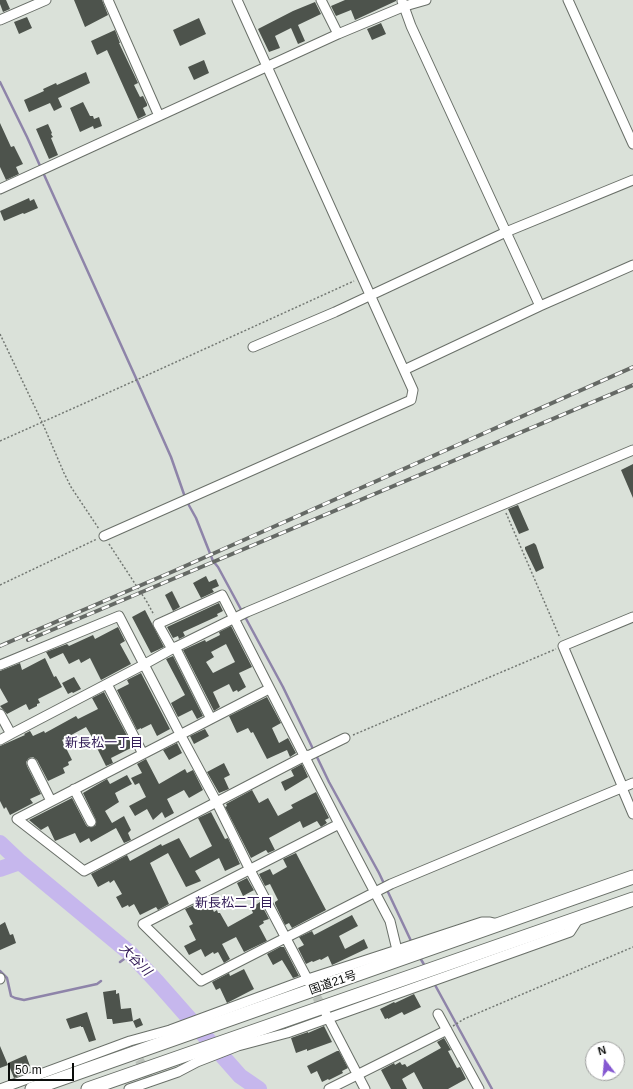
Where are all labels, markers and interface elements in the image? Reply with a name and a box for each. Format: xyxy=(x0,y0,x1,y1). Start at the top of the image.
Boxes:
district label: 新長松一丁目 xyxy=(65,735,143,751)
district label: 新長松二丁目 xyxy=(195,895,273,911)
water label: 大谷川 xyxy=(116,941,154,979)
street label: 国道21号 xyxy=(307,968,359,998)
north arrow xyxy=(585,1041,625,1081)
text: N xyxy=(596,1044,607,1057)
scale bar xyxy=(10,1055,76,1081)
text: 50 m xyxy=(15,1063,42,1077)

